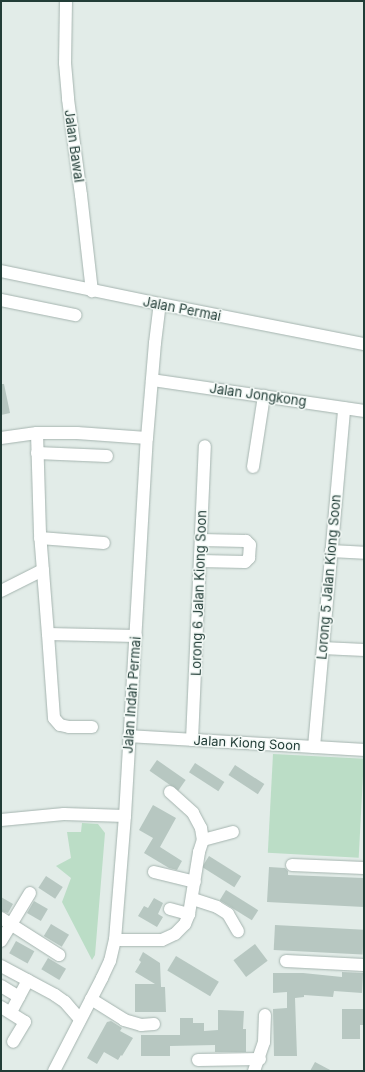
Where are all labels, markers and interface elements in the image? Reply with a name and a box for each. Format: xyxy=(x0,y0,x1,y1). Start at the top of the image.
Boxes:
street label: Jalan Bawal xyxy=(61,109,87,183)
street label: Jalan Permai xyxy=(142,294,222,324)
street label: Jalan Jongkong xyxy=(209,380,307,410)
street label: Lorong 5 Jalan Kiong Soon xyxy=(314,494,344,660)
street label: Lorong 6 Jalan Kiong Soon xyxy=(188,510,210,676)
street label: Jalan Indah Permai xyxy=(120,636,144,754)
street label: Jalan Kiong Soon xyxy=(193,732,301,754)

